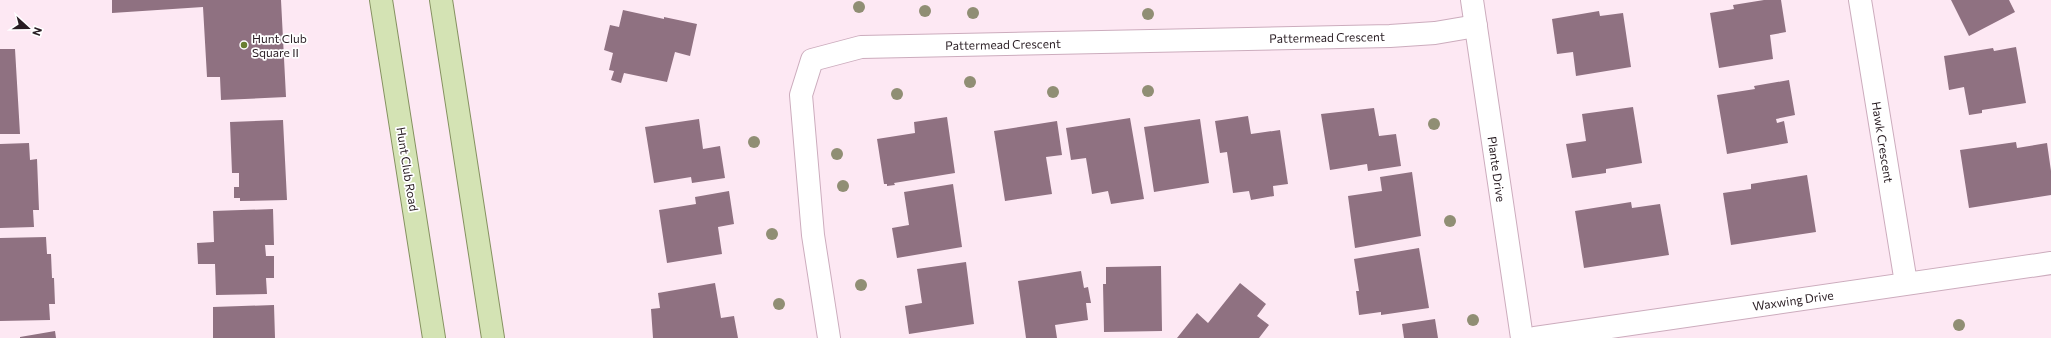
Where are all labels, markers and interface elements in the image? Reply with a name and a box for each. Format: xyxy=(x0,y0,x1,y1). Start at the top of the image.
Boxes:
north arrow xyxy=(8,8,48,48)
text: N xyxy=(30,26,45,38)
street label: Pattermead Crescent xyxy=(1269,29,1385,45)
place label: Hunt Club Square II xyxy=(252,31,307,59)
street label: Pattermead Crescent xyxy=(945,36,1061,52)
marker: Hunt Club Square II xyxy=(239,40,249,50)
street label: Hawk Crescent xyxy=(1870,100,1896,184)
street label: Hunt Club Road xyxy=(394,126,422,212)
street label: Plante Drive xyxy=(1485,135,1509,203)
street label: Waxwing Drive xyxy=(1752,287,1834,313)

